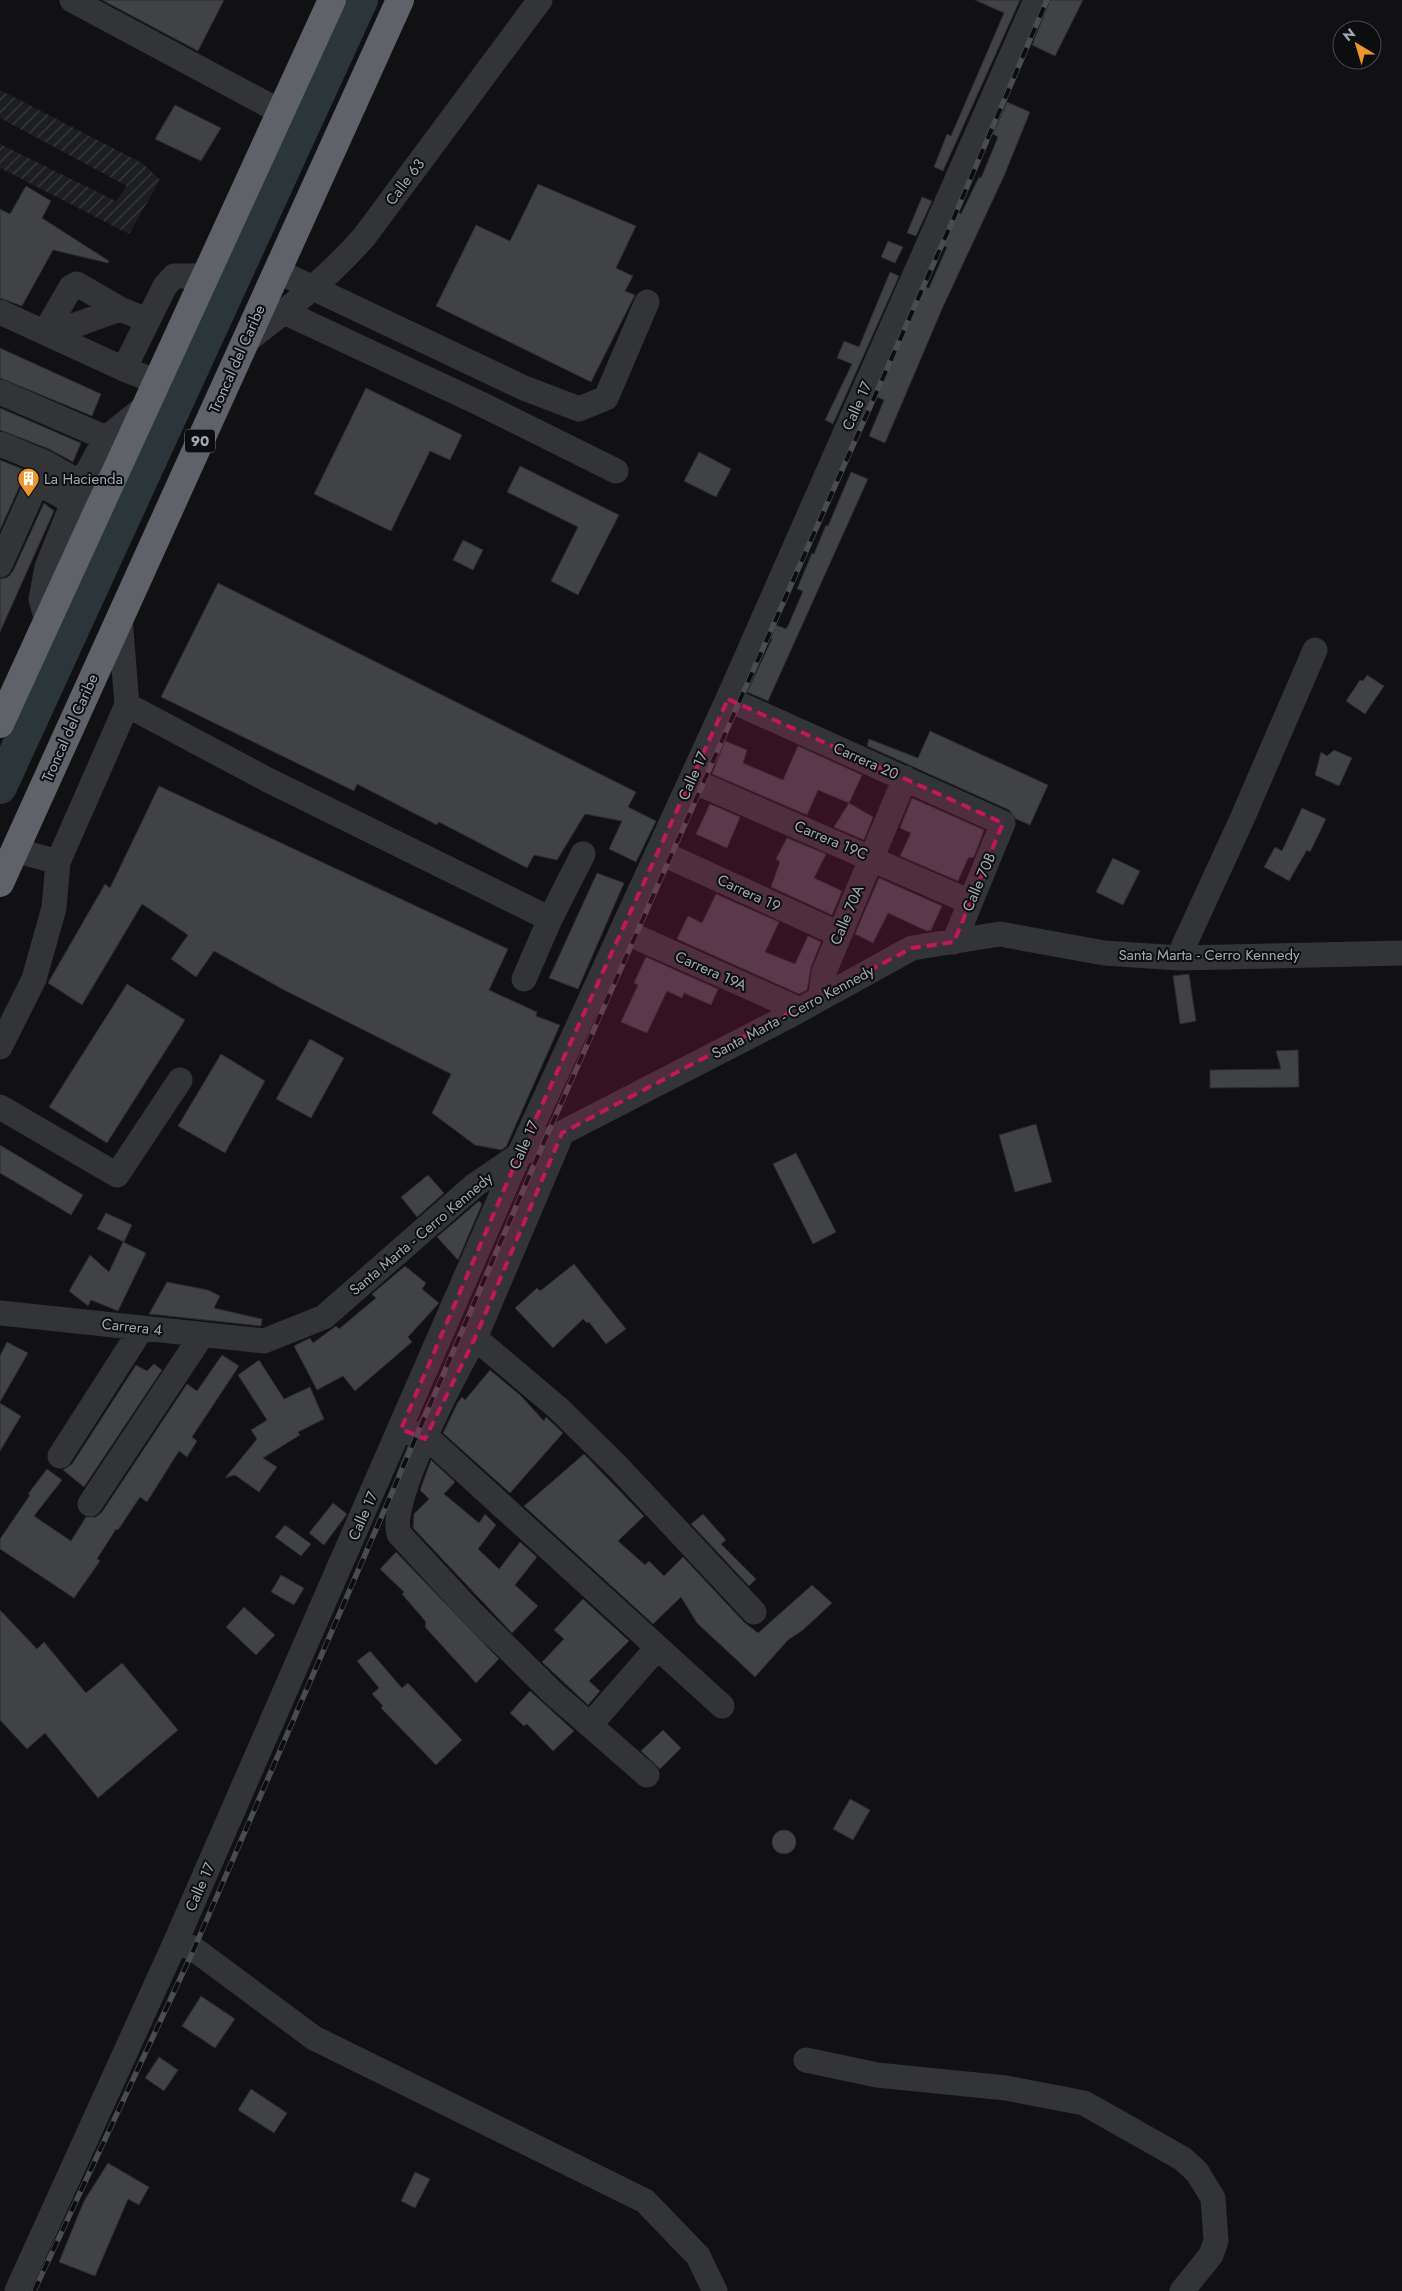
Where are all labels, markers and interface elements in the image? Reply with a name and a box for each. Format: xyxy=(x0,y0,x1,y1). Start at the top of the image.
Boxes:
north arrow xyxy=(1332,20,1382,70)
text: N xyxy=(1338,23,1360,46)
street label: Calle 63 xyxy=(380,154,430,210)
street label: Troncal del Caribe xyxy=(203,301,271,417)
street label: Calle 17 xyxy=(837,378,878,434)
road number: 90 xyxy=(185,430,215,452)
building icon: La Hacienda xyxy=(16,467,40,498)
place label: La Hacienda xyxy=(44,468,123,490)
street label: Troncal del Caribe xyxy=(36,670,104,786)
street label: Carrera 20 xyxy=(830,737,902,785)
street label: Calle 17 xyxy=(673,748,714,804)
street label: Carrera 19C xyxy=(791,815,871,865)
street label: Calle 70B xyxy=(957,849,1001,915)
street label: Carrera 19 xyxy=(714,869,784,917)
street label: Calle 70A xyxy=(824,881,870,948)
street label: Santa Marta - Cerro Kennedy xyxy=(1118,944,1300,966)
street label: Carrera 19A xyxy=(672,945,750,997)
street label: Santa Marta - Cerro Kennedy xyxy=(708,960,879,1064)
street label: Calle 17 xyxy=(504,1117,545,1173)
street label: Santa Marta - Cerro Kennedy xyxy=(345,1167,498,1301)
street label: Carrera 4 xyxy=(101,1313,164,1341)
street label: Calle 17 xyxy=(343,1488,384,1544)
street label: Calle 17 xyxy=(180,1859,221,1915)

